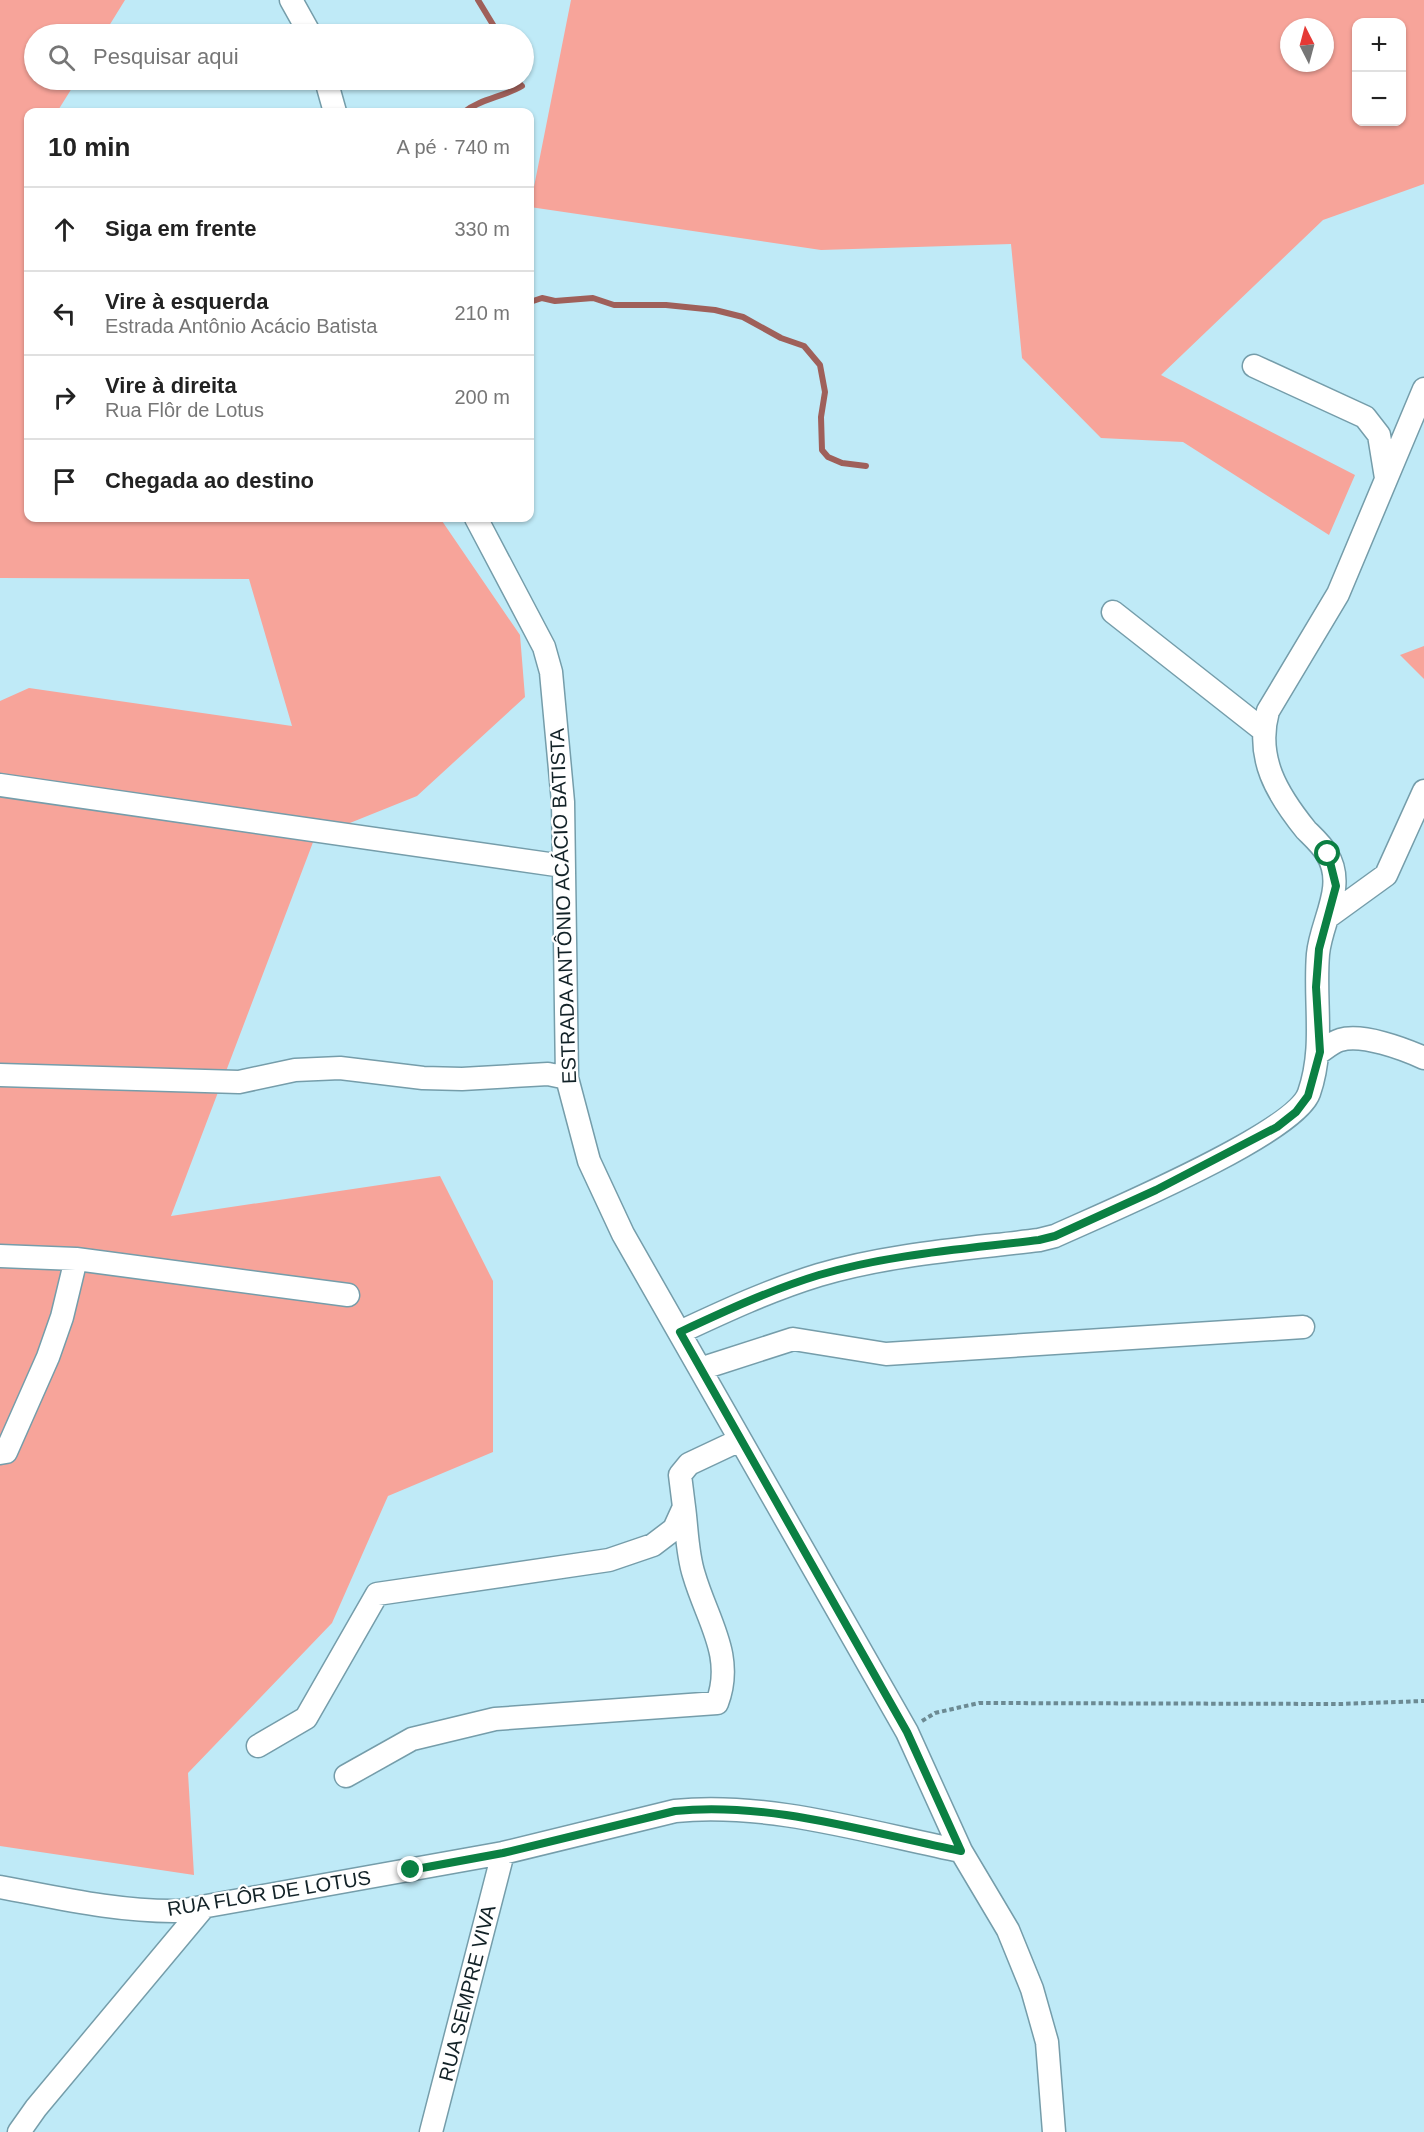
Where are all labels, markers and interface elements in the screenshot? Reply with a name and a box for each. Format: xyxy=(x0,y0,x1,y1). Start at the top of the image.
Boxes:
north arrow xyxy=(1280,18,1334,72)
map controls xyxy=(1352,18,1406,126)
button: + xyxy=(1352,18,1406,72)
search box xyxy=(24,24,534,90)
icon: search xyxy=(45,41,78,74)
text: Pesquisar aqui xyxy=(93,44,239,69)
button: − xyxy=(1352,72,1406,126)
text: 10 min xyxy=(48,132,130,162)
text: A pé · 740 m xyxy=(397,136,510,158)
icon: ahead xyxy=(48,213,81,246)
text: Siga em frente xyxy=(105,216,257,241)
text: 330 m xyxy=(454,218,510,240)
text: Vire à esquerda xyxy=(105,289,268,314)
icon: left xyxy=(48,297,81,330)
text: 210 m xyxy=(454,302,510,324)
text: Estrada Antônio Acácio Batista xyxy=(105,315,377,337)
text: Vire à direita xyxy=(105,373,237,398)
icon: right xyxy=(48,381,81,414)
text: 200 m xyxy=(454,386,510,408)
text: Rua Flôr de Lotus xyxy=(105,399,264,421)
icon: arrive xyxy=(48,465,81,498)
text: Chegada ao destino xyxy=(105,468,314,493)
street label: ESTRADA ANTÔNIO ACÁCIO BATISTA xyxy=(546,727,580,1084)
route start xyxy=(1314,840,1340,866)
route end xyxy=(397,1856,423,1882)
street label: RUA FLÔR DE LOTUS xyxy=(166,1866,372,1920)
street label: RUA SEMPRE VIVA xyxy=(434,1902,500,2083)

